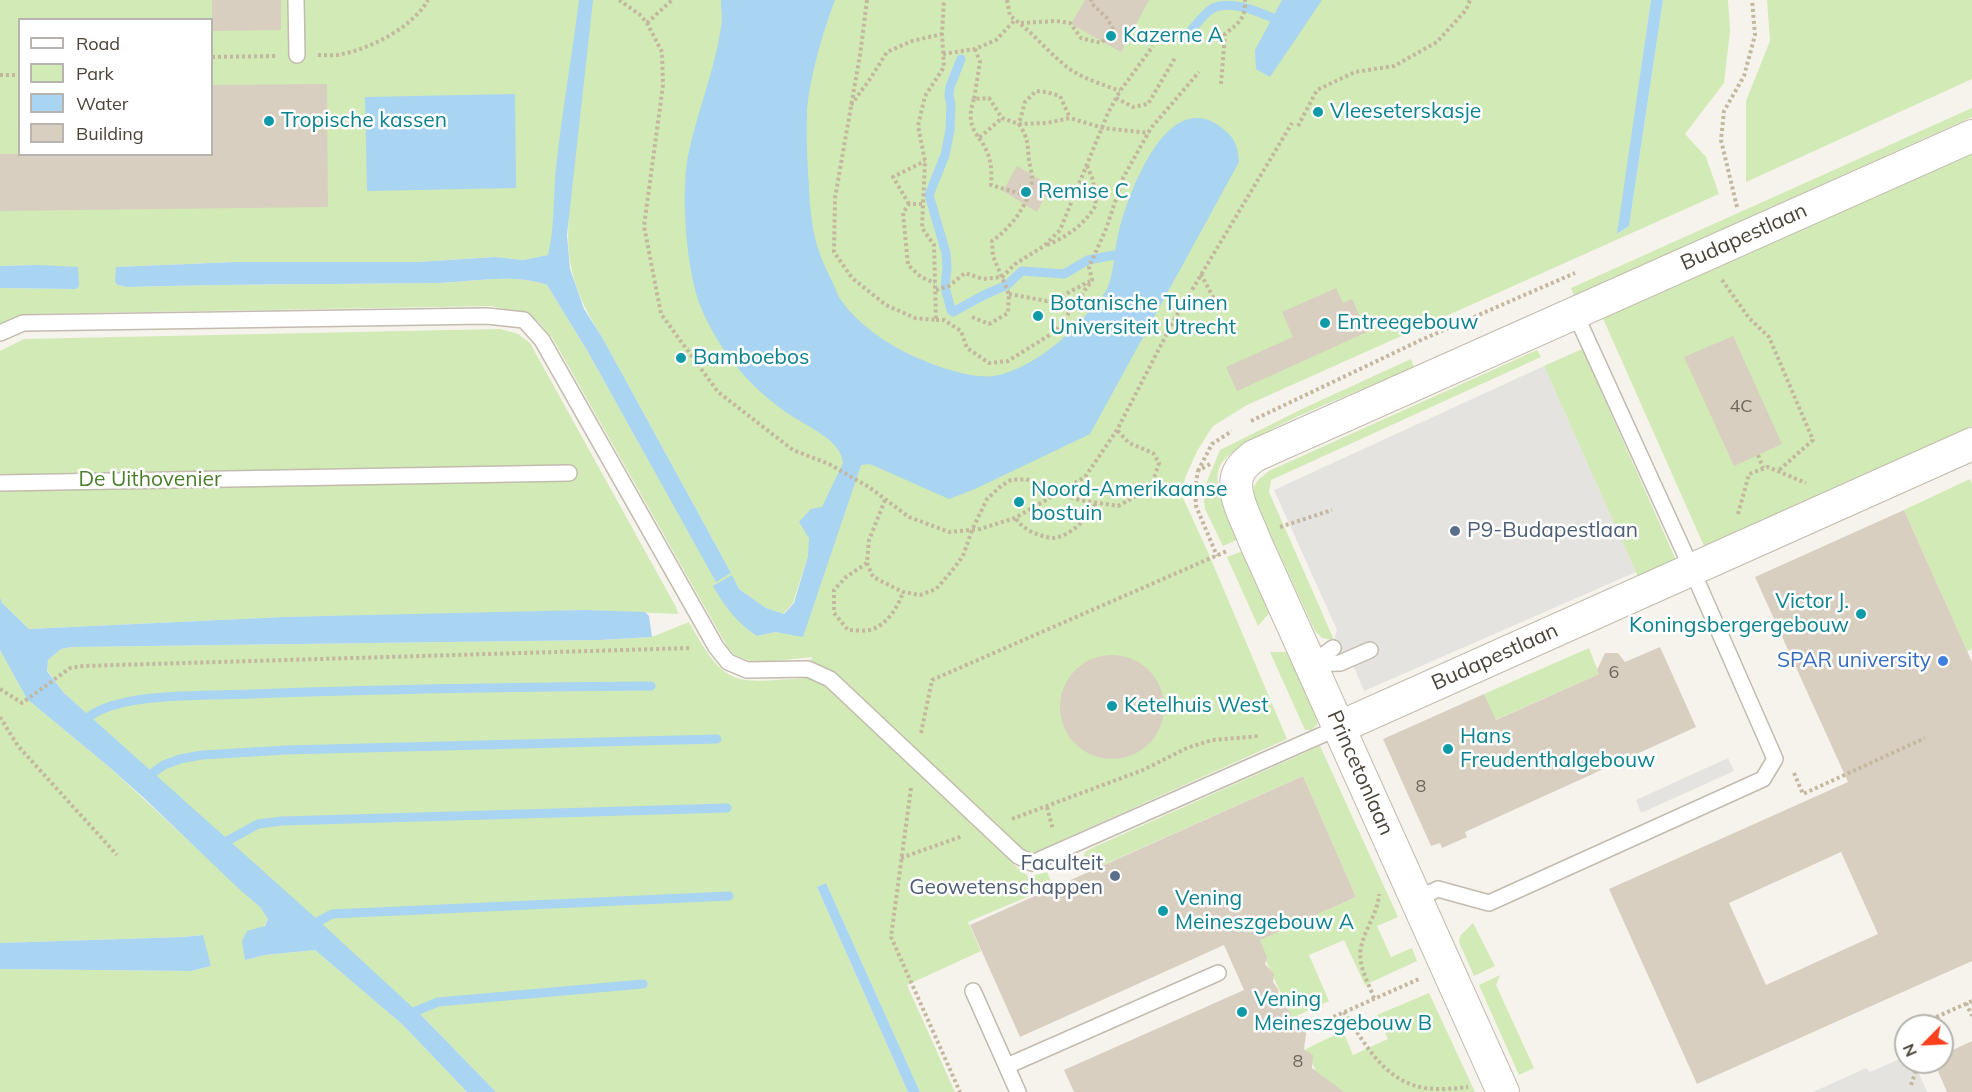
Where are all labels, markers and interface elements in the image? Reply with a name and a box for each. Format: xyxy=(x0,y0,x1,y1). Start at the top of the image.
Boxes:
legend xyxy=(18,18,213,156)
place label: Kazerne A xyxy=(1123,23,1223,49)
marker: Kazerne A xyxy=(1104,29,1118,43)
text: Road xyxy=(76,32,120,55)
text: Park xyxy=(76,62,114,85)
text: Water xyxy=(76,92,128,115)
place label: Vleeseterskasje xyxy=(1330,99,1481,125)
marker: Vleeseterskasje xyxy=(1311,105,1325,119)
place label: Tropische kassen xyxy=(281,108,447,134)
marker: Tropische kassen xyxy=(262,114,276,128)
text: Building xyxy=(76,122,144,145)
place label: Remise C xyxy=(1038,179,1129,205)
marker: Remise C xyxy=(1019,185,1033,199)
street label: Budapestlaan xyxy=(1677,198,1811,276)
place label: Botanische Tuinen Universiteit Utrecht xyxy=(1050,291,1236,341)
marker: Botanische Tuinen Universiteit Utrecht xyxy=(1031,309,1045,323)
place label: Entreegebouw xyxy=(1337,310,1478,336)
marker: Entreegebouw xyxy=(1318,316,1332,330)
place label: Bamboebos xyxy=(693,345,809,371)
marker: Bamboebos xyxy=(674,351,688,365)
house number: 4C xyxy=(1729,396,1753,418)
park label: De Uithovenier xyxy=(78,467,222,493)
place label: Noord-Amerikaanse bostuin xyxy=(1031,477,1227,527)
marker: Noord-Amerikaanse bostuin xyxy=(1012,495,1026,509)
place label: P9-Budapestlaan xyxy=(1467,518,1638,544)
marker: P9-Budapestlaan xyxy=(1448,524,1462,538)
place label: Victor J. Koningsbergergebouw xyxy=(1629,589,1849,639)
marker: Victor J. Koningsbergergebouw xyxy=(1854,607,1868,621)
street label: Budapestlaan xyxy=(1428,618,1562,696)
place label: SPAR university xyxy=(1777,648,1931,674)
marker: SPAR university xyxy=(1936,654,1950,668)
house number: 6 xyxy=(1609,662,1619,684)
place label: Ketelhuis West xyxy=(1124,693,1269,719)
marker: Ketelhuis West xyxy=(1105,699,1119,713)
street label: Princetonlaan xyxy=(1321,707,1399,839)
place label: Hans Freudenthalgebouw xyxy=(1460,724,1655,774)
marker: Hans Freudenthalgebouw xyxy=(1441,742,1455,756)
house number: 8 xyxy=(1416,776,1426,798)
place label: Faculteit Geowetenschappen xyxy=(909,851,1103,901)
marker: Faculteit Geowetenschappen xyxy=(1108,869,1122,883)
place label: Vening Meineszgebouw A xyxy=(1175,886,1354,936)
marker: Vening Meineszgebouw A xyxy=(1156,904,1170,918)
place label: Vening Meineszgebouw B xyxy=(1254,987,1432,1037)
marker: Vening Meineszgebouw B xyxy=(1235,1005,1249,1019)
north arrow xyxy=(1894,1014,1954,1074)
text: N xyxy=(1898,1041,1921,1060)
house number: 8 xyxy=(1293,1051,1303,1073)

